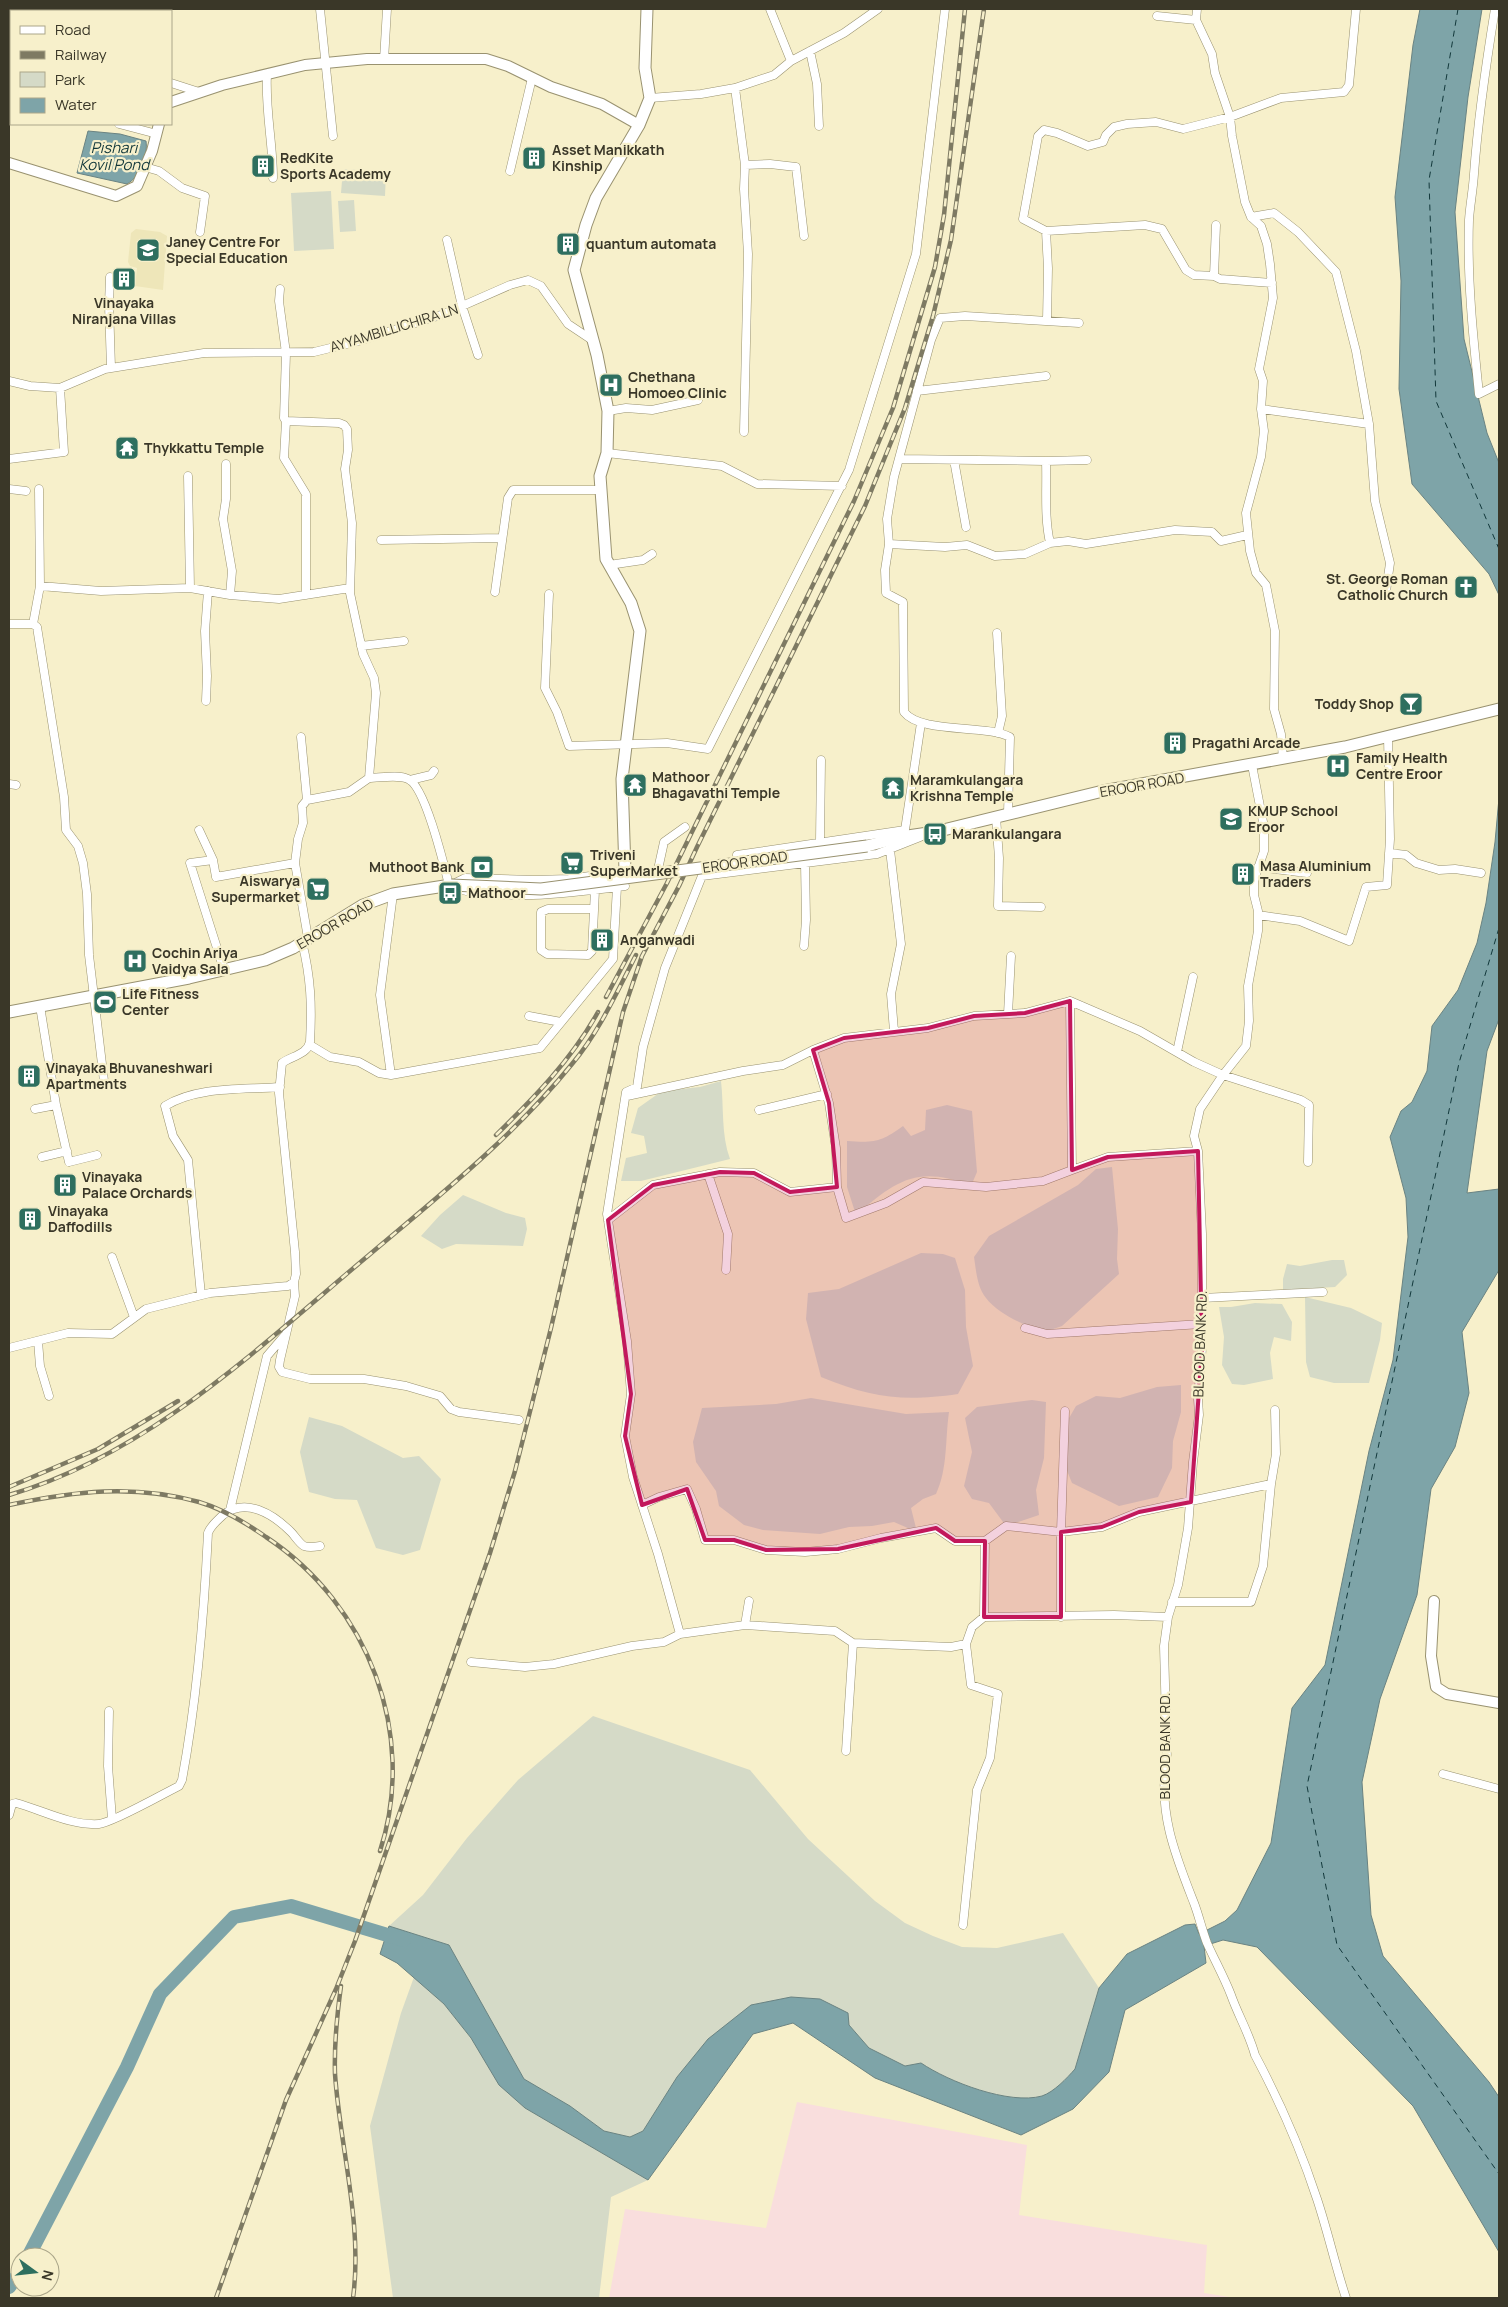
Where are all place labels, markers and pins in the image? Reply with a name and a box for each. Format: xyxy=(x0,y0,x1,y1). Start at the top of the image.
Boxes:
place label: Asset Manikkath Kinship xyxy=(552,140,665,175)
building icon: Asset Manikkath Kinship xyxy=(521,145,547,171)
place label: RedKite Sports Academy xyxy=(280,148,391,183)
building icon: RedKite Sports Academy xyxy=(250,153,276,179)
building icon: quantum automata xyxy=(555,231,581,257)
place label: Janey Centre For Special Education xyxy=(166,232,288,267)
place label: quantum automata xyxy=(586,234,716,253)
school or university icon: Janey Centre For Special Education xyxy=(135,237,161,263)
building icon: Vinayaka Niranjana Villas xyxy=(111,266,137,292)
place label: Vinayaka Niranjana Villas xyxy=(72,293,176,328)
place label: Chethana Homoeo Clinic xyxy=(628,367,727,402)
hospital icon: Chethana Homoeo Clinic xyxy=(598,372,624,398)
temple icon: Thykkattu Temple xyxy=(114,435,140,461)
place label: Thykkattu Temple xyxy=(144,438,264,457)
place label: St. George Roman Catholic Church xyxy=(1326,569,1448,604)
church icon: St. George Roman Catholic Church xyxy=(1453,574,1479,600)
bar icon: Toddy Shop xyxy=(1398,691,1424,717)
place label: Toddy Shop xyxy=(1315,694,1394,713)
building icon: Pragathi Arcade xyxy=(1162,730,1188,756)
place label: Pragathi Arcade xyxy=(1192,733,1301,752)
place label: Family Health Centre Eroor xyxy=(1356,748,1447,783)
hospital icon: Family Health Centre Eroor xyxy=(1325,753,1351,779)
place label: Mathoor Bhagavathi Temple xyxy=(652,767,780,802)
place label: Maramkulangara Krishna Temple xyxy=(910,770,1023,805)
temple icon: Mathoor Bhagavathi Temple xyxy=(622,772,648,798)
temple icon: Maramkulangara Krishna Temple xyxy=(880,775,906,801)
place label: KMUP School Eroor xyxy=(1248,801,1338,836)
school or university icon: KMUP School Eroor xyxy=(1218,806,1244,832)
bus stop icon: Marankulangara xyxy=(922,821,948,847)
place label: Marankulangara xyxy=(952,824,1061,843)
place label: Triveni SuperMarket xyxy=(590,845,678,880)
supermarket icon: Triveni SuperMarket xyxy=(559,850,585,876)
bank icon: Muthoot Bank xyxy=(469,854,495,880)
place label: Masa Aluminium Traders xyxy=(1260,856,1371,891)
place label: Muthoot Bank xyxy=(369,857,464,876)
building icon: Masa Aluminium Traders xyxy=(1230,861,1256,887)
place label: Aiswarya Supermarket xyxy=(211,871,300,906)
supermarket icon: Aiswarya Supermarket xyxy=(305,876,331,902)
bus stop icon: Mathoor xyxy=(437,880,463,906)
place label: Mathoor xyxy=(468,883,526,902)
building icon: Anganwadi xyxy=(589,927,615,953)
place label: Anganwadi xyxy=(620,930,695,949)
place label: Cochin Ariya Vaidya Sala xyxy=(152,943,238,978)
hospital icon: Cochin Ariya Vaidya Sala xyxy=(122,948,148,974)
place label: Life Fitness Center xyxy=(122,984,200,1019)
sports icon: Life Fitness Center xyxy=(92,989,118,1015)
place label: Vinayaka Bhuvaneshwari Apartments xyxy=(46,1058,213,1093)
building icon: Vinayaka Bhuvaneshwari Apartments xyxy=(16,1063,42,1089)
place label: Vinayaka Palace Orchards xyxy=(82,1167,193,1202)
building icon: Vinayaka Palace Orchards xyxy=(52,1172,78,1198)
place label: Vinayaka Daffodills xyxy=(48,1201,113,1236)
building icon: Vinayaka Daffodills xyxy=(17,1206,43,1232)

